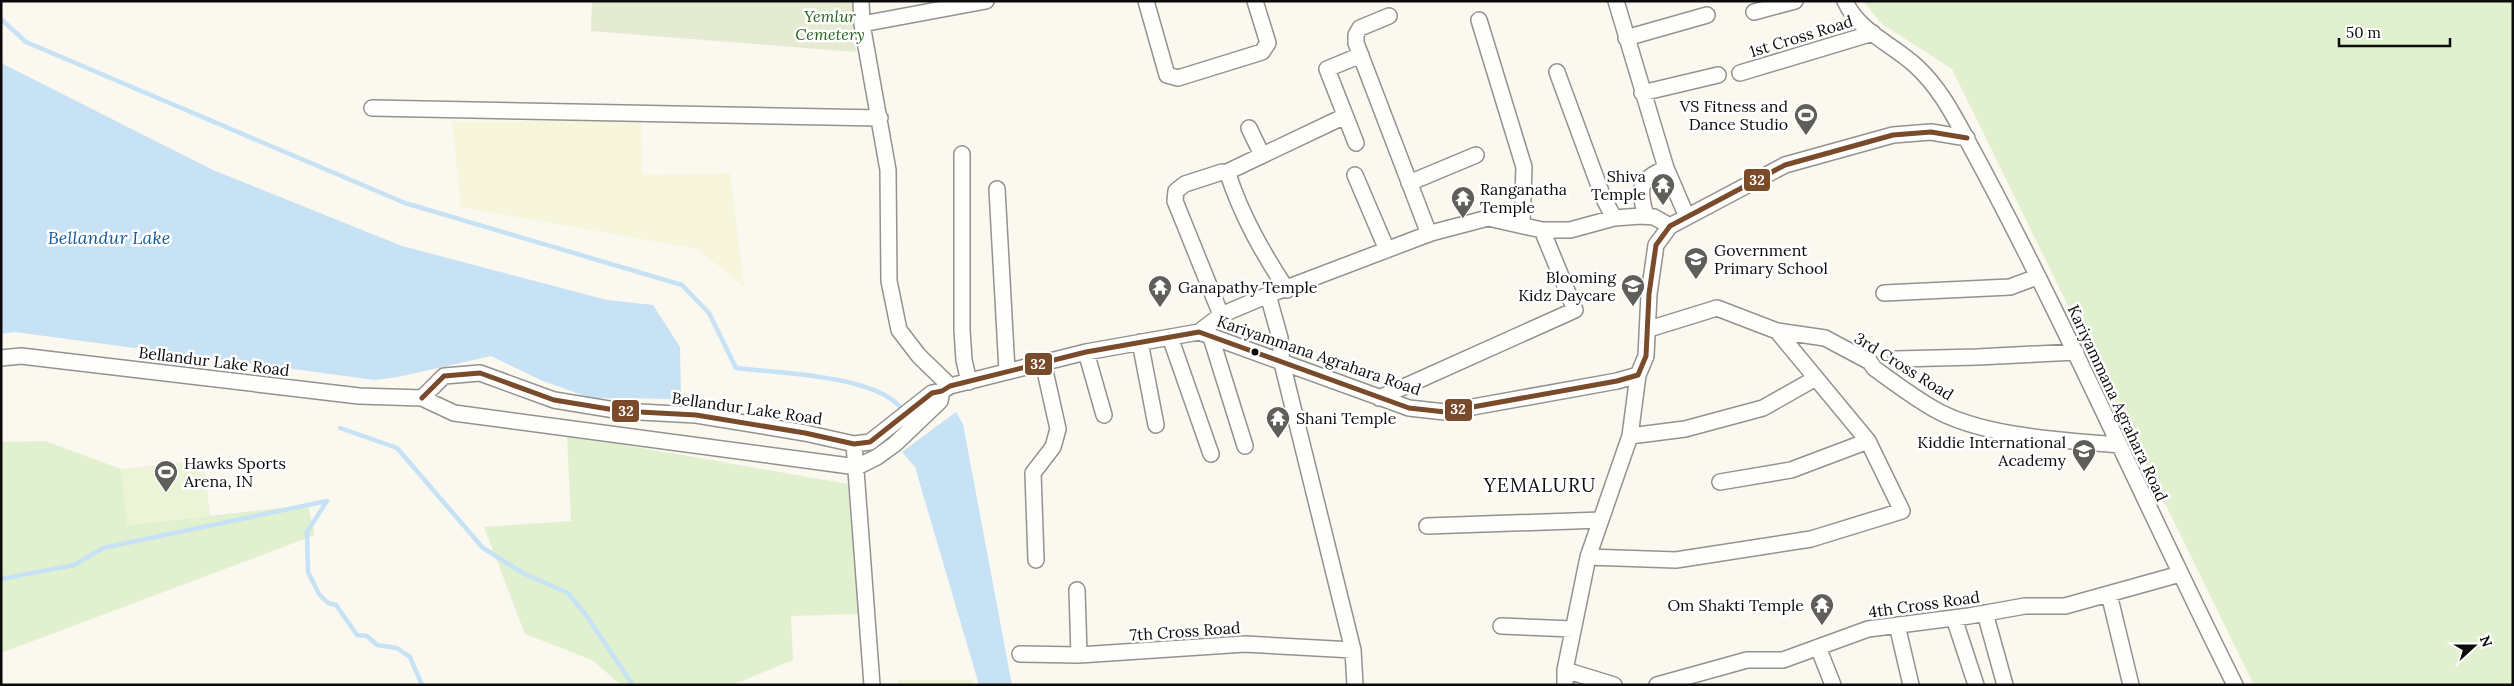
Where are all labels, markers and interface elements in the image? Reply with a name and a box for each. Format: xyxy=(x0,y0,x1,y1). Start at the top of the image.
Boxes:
park label: Yemlur Cemetery xyxy=(795,6,865,44)
street label: 1st Cross Road xyxy=(1747,11,1856,61)
scale bar xyxy=(2339,15,2450,47)
text: 50 m xyxy=(2346,23,2381,42)
place label: VS Fitness and Dance Studio xyxy=(1679,96,1788,134)
sports icon: VS Fitness and Dance Studio xyxy=(1793,102,1819,136)
place label: Shiva Temple xyxy=(1591,166,1646,204)
line badge: 32 xyxy=(1743,168,1771,192)
text: 32 xyxy=(1749,171,1765,189)
temple icon: Shiva Temple xyxy=(1650,172,1676,206)
place label: Ranganatha Temple xyxy=(1480,179,1567,217)
temple icon: Ranganatha Temple xyxy=(1450,185,1476,219)
water label: Bellandur Lake xyxy=(48,226,170,249)
place label: Government Primary School xyxy=(1714,240,1828,278)
school or university icon: Government Primary School xyxy=(1683,246,1709,280)
place label: Blooming Kidz Daycare xyxy=(1518,267,1617,305)
school or university icon: Blooming Kidz Daycare xyxy=(1620,273,1646,307)
temple icon: Ganapathy Temple xyxy=(1147,274,1173,308)
place label: Ganapathy Temple xyxy=(1178,277,1318,297)
street label: Kariyammana Agrahara Road xyxy=(2064,302,2173,505)
street label: Kariyammana Agrahara Road xyxy=(1214,311,1424,400)
street label: 3rd Cross Road xyxy=(1851,328,1958,405)
street label: Bellandur Lake Road xyxy=(137,342,291,380)
unlabelled marker xyxy=(1250,347,1260,357)
line badge: 32 xyxy=(1024,352,1053,376)
text: 32 xyxy=(1030,355,1046,373)
street label: Bellandur Lake Road xyxy=(670,388,824,429)
line badge: 32 xyxy=(1444,398,1473,422)
line badge: 32 xyxy=(611,399,640,423)
text: 32 xyxy=(1450,400,1466,418)
text: 32 xyxy=(618,402,634,420)
temple icon: Shani Temple xyxy=(1265,405,1291,439)
place label: Shani Temple xyxy=(1296,408,1397,428)
place label: Kiddie International Academy xyxy=(1917,432,2067,470)
school or university icon: Kiddie International Academy xyxy=(2071,438,2097,472)
place label: Hawks Sports Arena, IN xyxy=(183,453,286,491)
sports icon: Hawks Sports Arena, IN xyxy=(153,459,179,493)
district label: YEMALURU xyxy=(1483,473,1596,497)
street label: 4th Cross Road xyxy=(1867,586,1981,622)
temple icon: Om Shakti Temple xyxy=(1809,592,1835,626)
place label: Om Shakti Temple xyxy=(1667,595,1804,615)
street label: 7th Cross Road xyxy=(1129,617,1241,645)
north arrow xyxy=(2449,621,2499,671)
text: N xyxy=(2476,633,2497,650)

